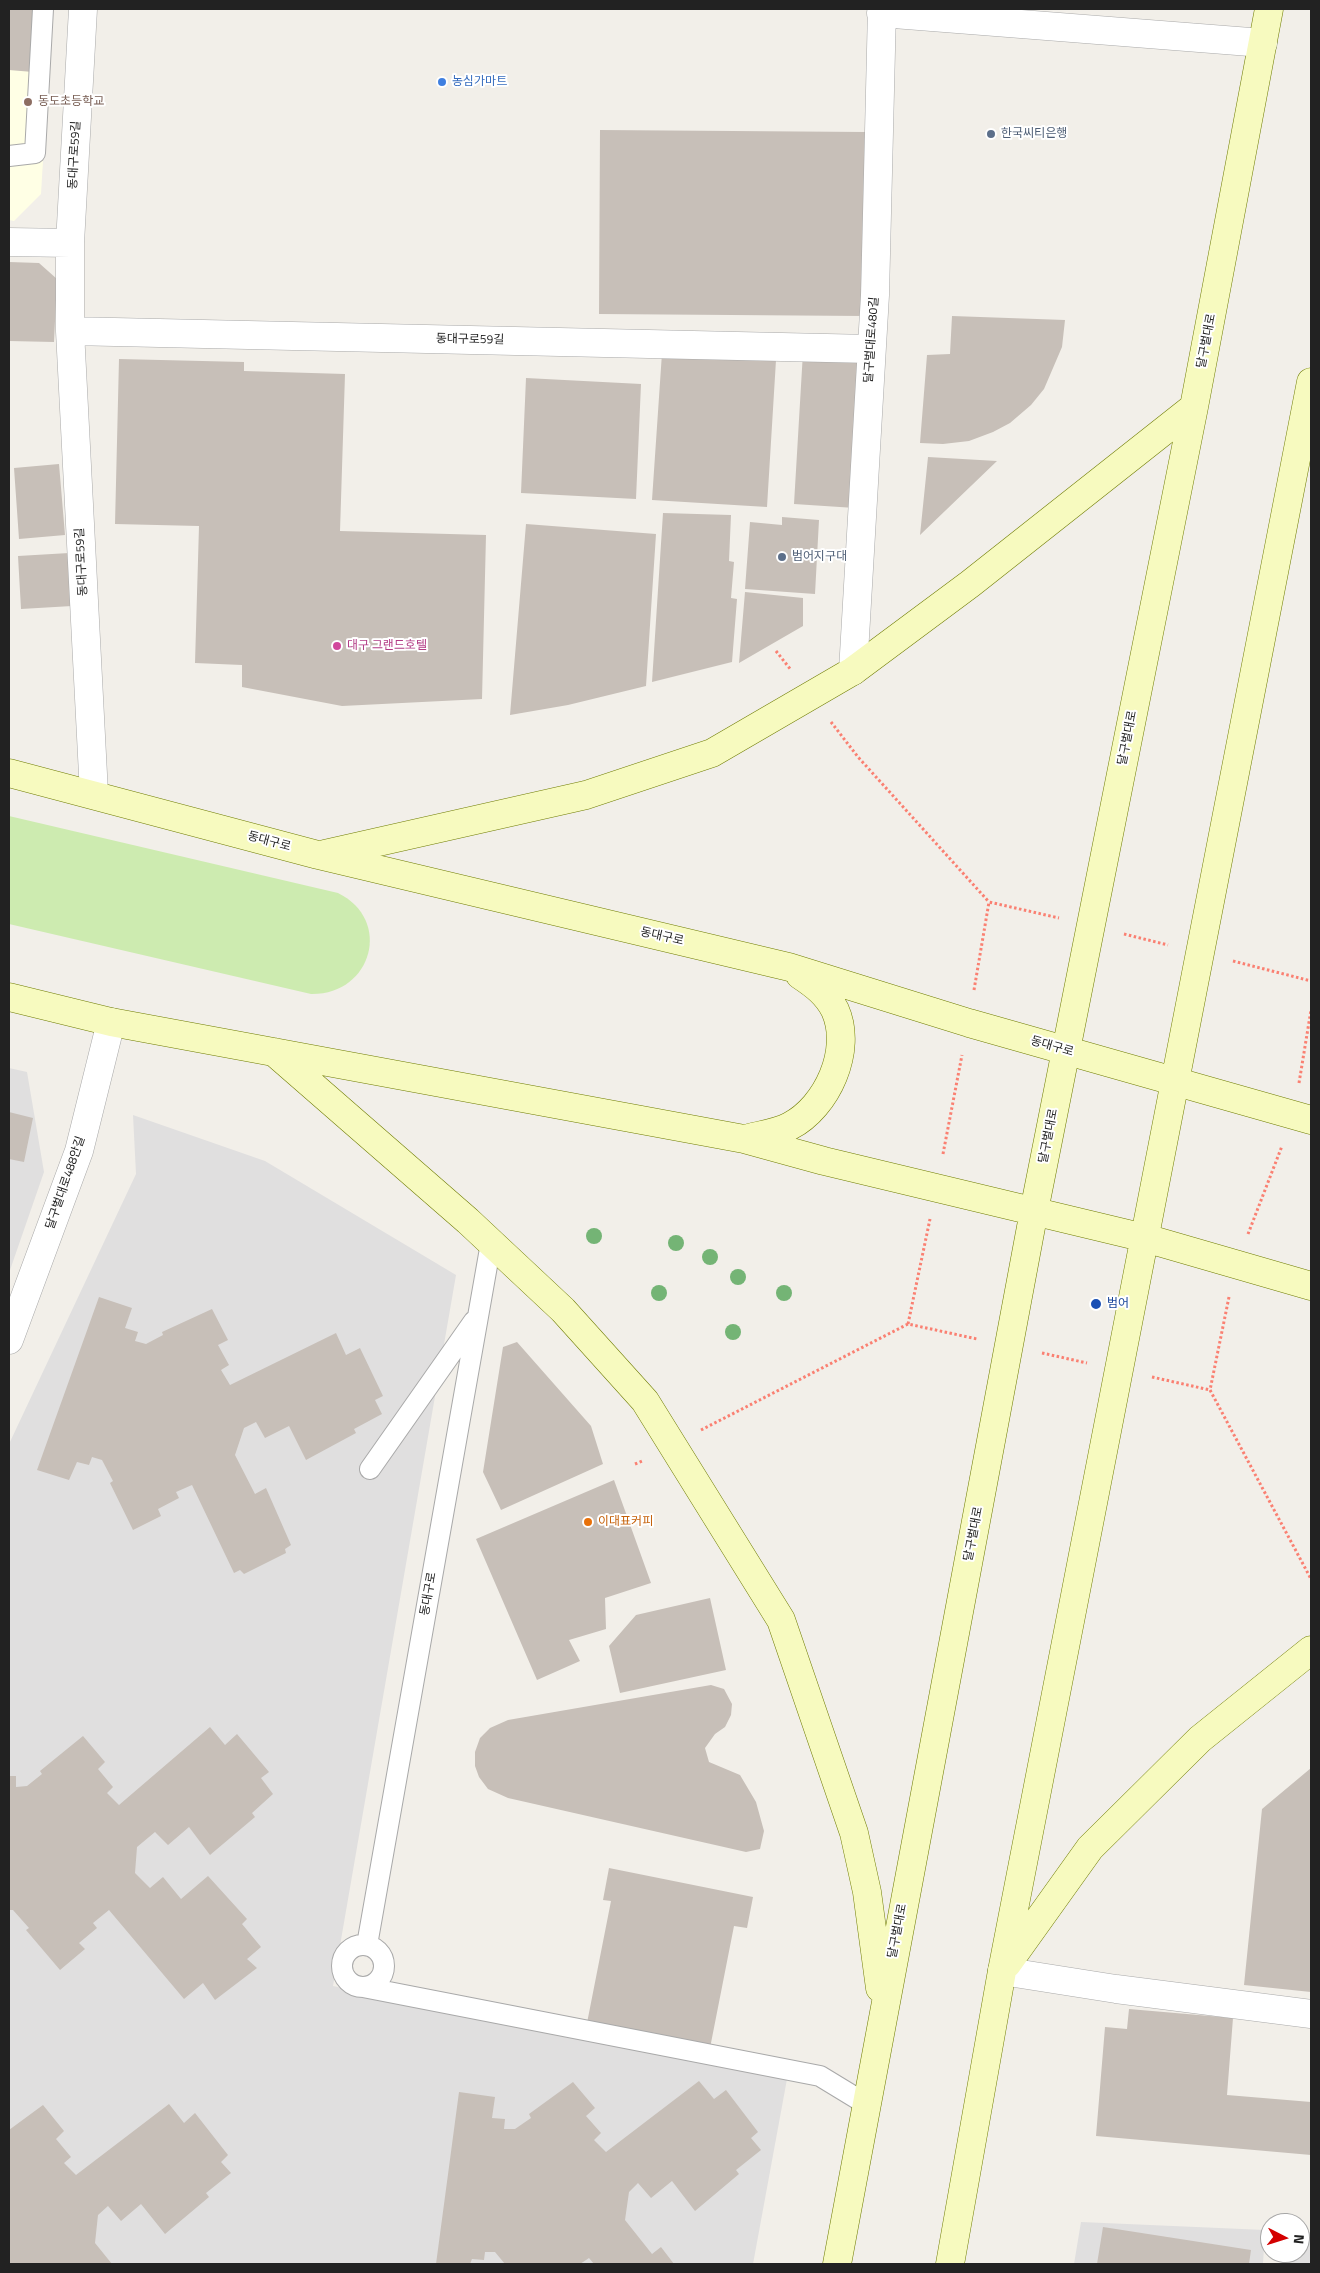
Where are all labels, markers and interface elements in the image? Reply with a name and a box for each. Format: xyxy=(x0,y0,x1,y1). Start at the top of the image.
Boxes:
place label: 농심가마트 xyxy=(452,75,507,89)
marker: 농심가마트 xyxy=(436,76,448,88)
place label: 동도초등학교 xyxy=(38,95,104,109)
marker: 동도초등학교 xyxy=(22,96,34,108)
street label: 동대구로59길 xyxy=(66,120,84,190)
place label: 한국씨티은행 xyxy=(1001,127,1067,141)
marker: 한국씨티은행 xyxy=(985,128,997,140)
street label: 달구벌대로480길 xyxy=(862,296,882,384)
street label: 달구벌대로 xyxy=(1195,313,1219,369)
street label: 동대구로59길 xyxy=(436,332,504,348)
street label: 동대구로59길 xyxy=(73,527,91,597)
place label: 범어지구대 xyxy=(792,550,847,564)
marker: 범어지구대 xyxy=(776,551,788,563)
place label: 대구 그랜드호텔 xyxy=(347,639,427,653)
marker: 대구 그랜드호텔 xyxy=(331,640,343,652)
street label: 달구벌대로 xyxy=(1116,710,1140,766)
street label: 동대구로 xyxy=(246,829,292,855)
street label: 동대구로 xyxy=(639,925,685,949)
street label: 동대구로 xyxy=(1029,1034,1075,1060)
street label: 달구벌대로 xyxy=(1037,1108,1061,1164)
street label: 달구벌대로488안길 xyxy=(43,1135,89,1231)
marker: 범어 xyxy=(1089,1297,1103,1311)
place label: 범어 xyxy=(1107,1297,1129,1311)
street label: 달구벌대로 xyxy=(962,1506,986,1562)
place label: 이대표커피 xyxy=(598,1515,653,1529)
marker: 이대표커피 xyxy=(582,1516,594,1528)
street label: 동대구로 xyxy=(418,1571,440,1617)
street label: 달구벌대로 xyxy=(886,1903,910,1959)
north arrow xyxy=(1260,2213,1310,2263)
text: N xyxy=(1289,2234,1310,2245)

